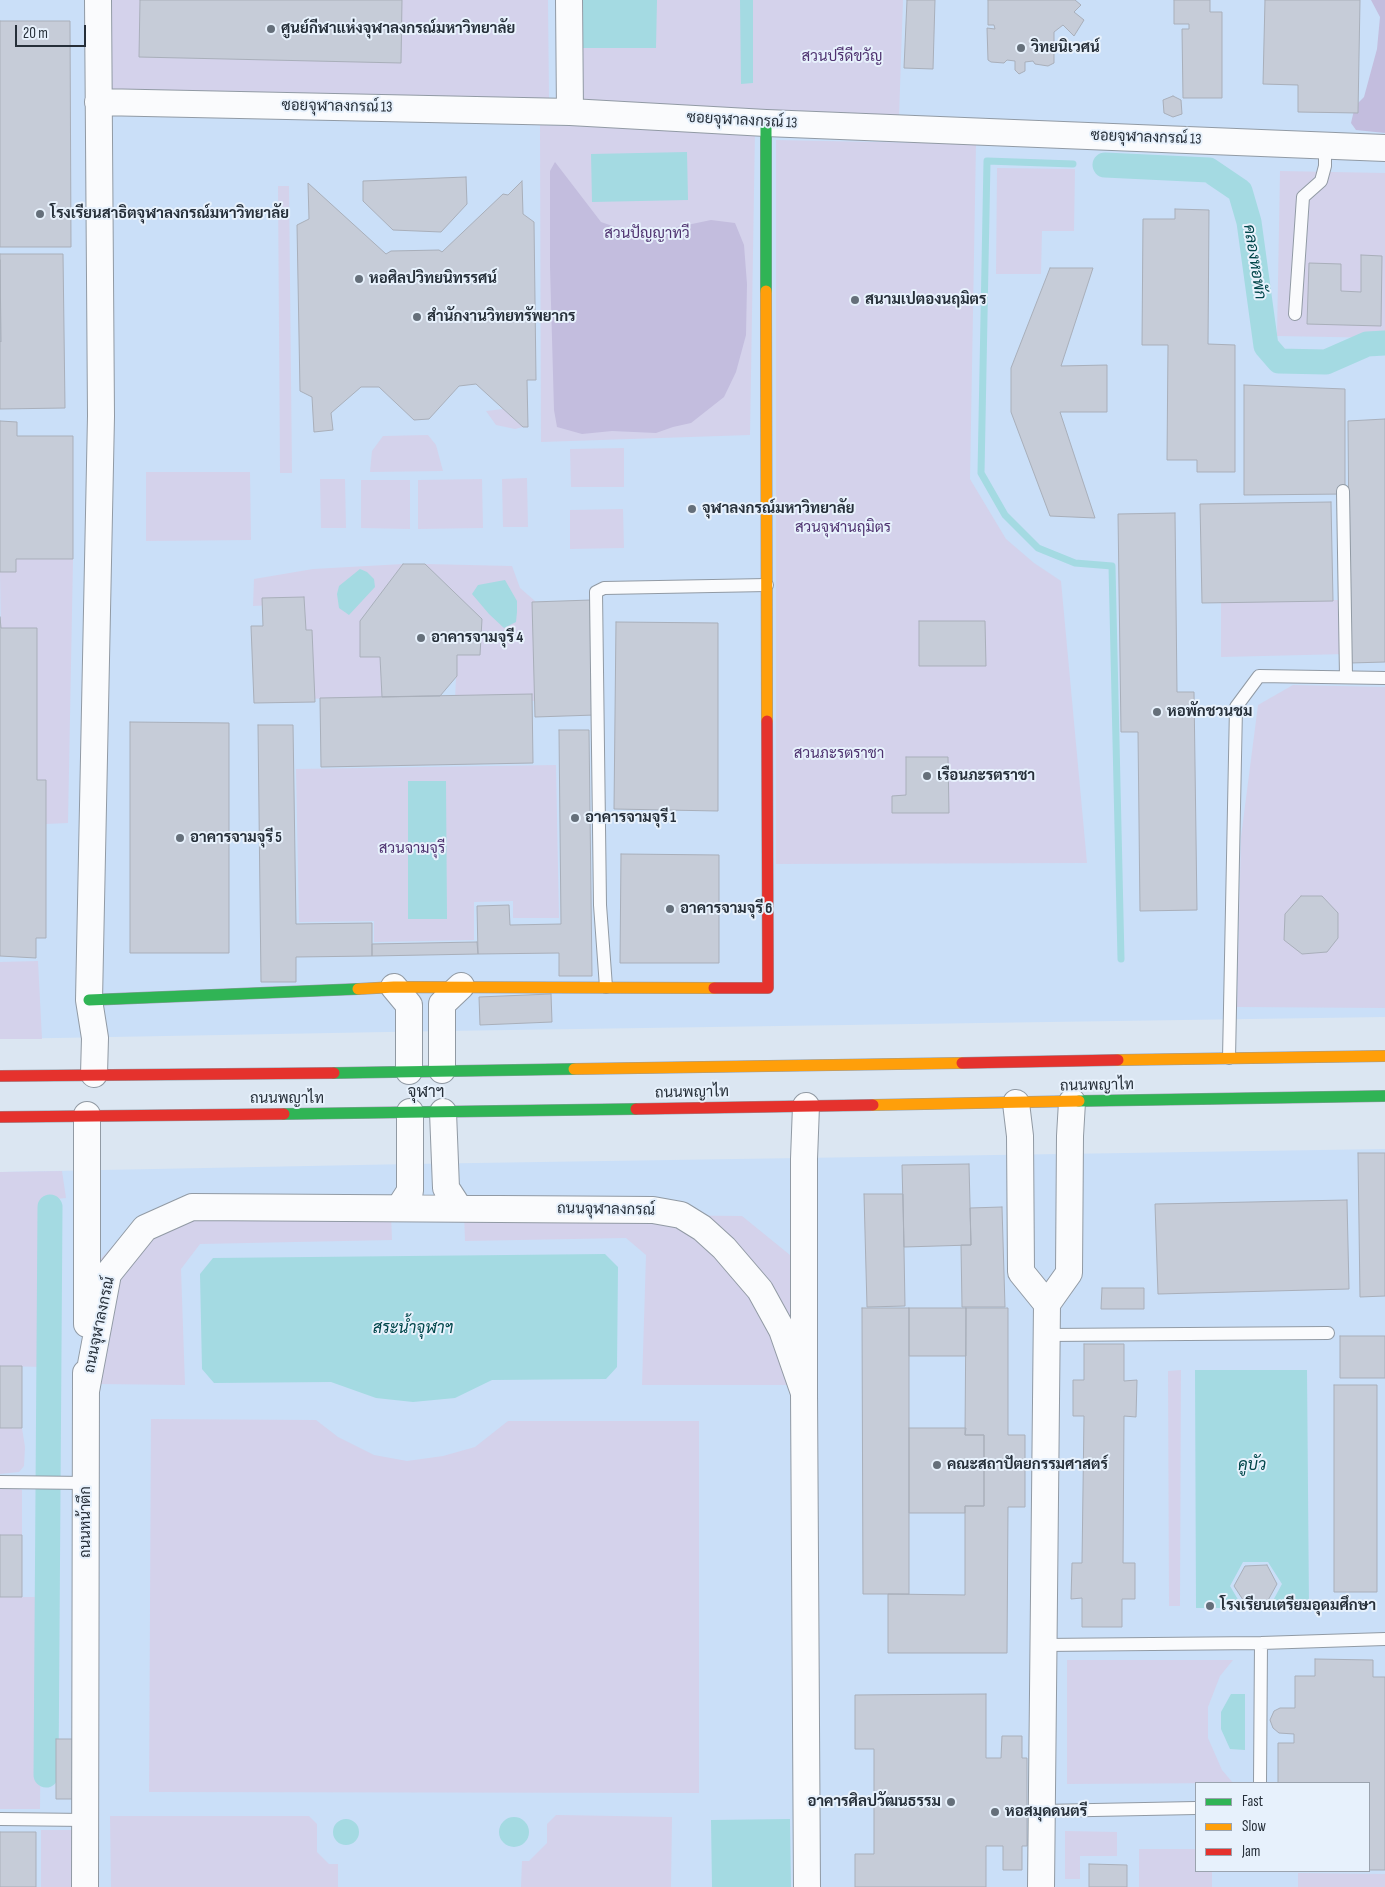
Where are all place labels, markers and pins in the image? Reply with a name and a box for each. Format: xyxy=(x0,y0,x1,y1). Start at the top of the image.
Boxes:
place label: ศูนย์กีฬาแห่งจุฬาลงกรณ์มหาวิทยาลัย xyxy=(281,20,515,38)
marker: ศูนย์กีฬาแห่งจุฬาลงกรณ์มหาวิทยาลัย xyxy=(265,23,277,35)
place label: วิทยนิเวศน์ xyxy=(1031,39,1100,57)
marker: วิทยนิเวศน์ xyxy=(1015,42,1027,54)
place label: โรงเรียนสาธิตจุฬาลงกรณ์มหาวิทยาลัย xyxy=(50,205,289,223)
marker: โรงเรียนสาธิตจุฬาลงกรณ์มหาวิทยาลัย xyxy=(34,208,46,220)
place label: หอศิลปวิทยนิทรรศน์ xyxy=(369,270,497,288)
marker: หอศิลปวิทยนิทรรศน์ xyxy=(353,273,365,285)
place label: สนามเปตองนฤมิตร xyxy=(865,291,986,309)
marker: สนามเปตองนฤมิตร xyxy=(849,294,861,306)
place label: สำนักงานวิทยทรัพยากร xyxy=(427,308,576,326)
marker: สำนักงานวิทยทรัพยากร xyxy=(411,311,423,323)
place label: จุฬาลงกรณ์มหาวิทยาลัย xyxy=(702,500,854,518)
marker: จุฬาลงกรณ์มหาวิทยาลัย xyxy=(686,503,698,515)
place label: อาคารจามจุรี 4 xyxy=(431,629,523,647)
marker: อาคารจามจุรี 4 xyxy=(415,632,427,644)
place label: หอพักชวนชม xyxy=(1167,703,1252,721)
marker: หอพักชวนชม xyxy=(1151,706,1163,718)
place label: เรือนภะรตราชา xyxy=(937,767,1035,785)
marker: เรือนภะรตราชา xyxy=(921,770,933,782)
place label: อาคารจามจุรี 1 xyxy=(585,809,676,827)
marker: อาคารจามจุรี 1 xyxy=(569,812,581,824)
place label: อาคารจามจุรี 5 xyxy=(190,829,282,847)
marker: อาคารจามจุรี 5 xyxy=(174,832,186,844)
place label: อาคารจามจุรี 6 xyxy=(680,900,772,918)
marker: อาคารจามจุรี 6 xyxy=(664,903,676,915)
place label: คณะสถาปัตยกรรมศาสตร์ xyxy=(947,1456,1108,1474)
marker: คณะสถาปัตยกรรมศาสตร์ xyxy=(931,1459,943,1471)
place label: โรงเรียนเตรียมอุดมศึกษา xyxy=(1220,1597,1376,1615)
marker: โรงเรียนเตรียมอุดมศึกษา xyxy=(1204,1600,1216,1612)
place label: อาคารศิลปวัฒนธรรม xyxy=(807,1793,941,1811)
marker: อาคารศิลปวัฒนธรรม xyxy=(945,1796,957,1808)
place label: หอสมุดดนตรี xyxy=(1005,1803,1087,1821)
marker: หอสมุดดนตรี xyxy=(989,1806,1001,1818)

